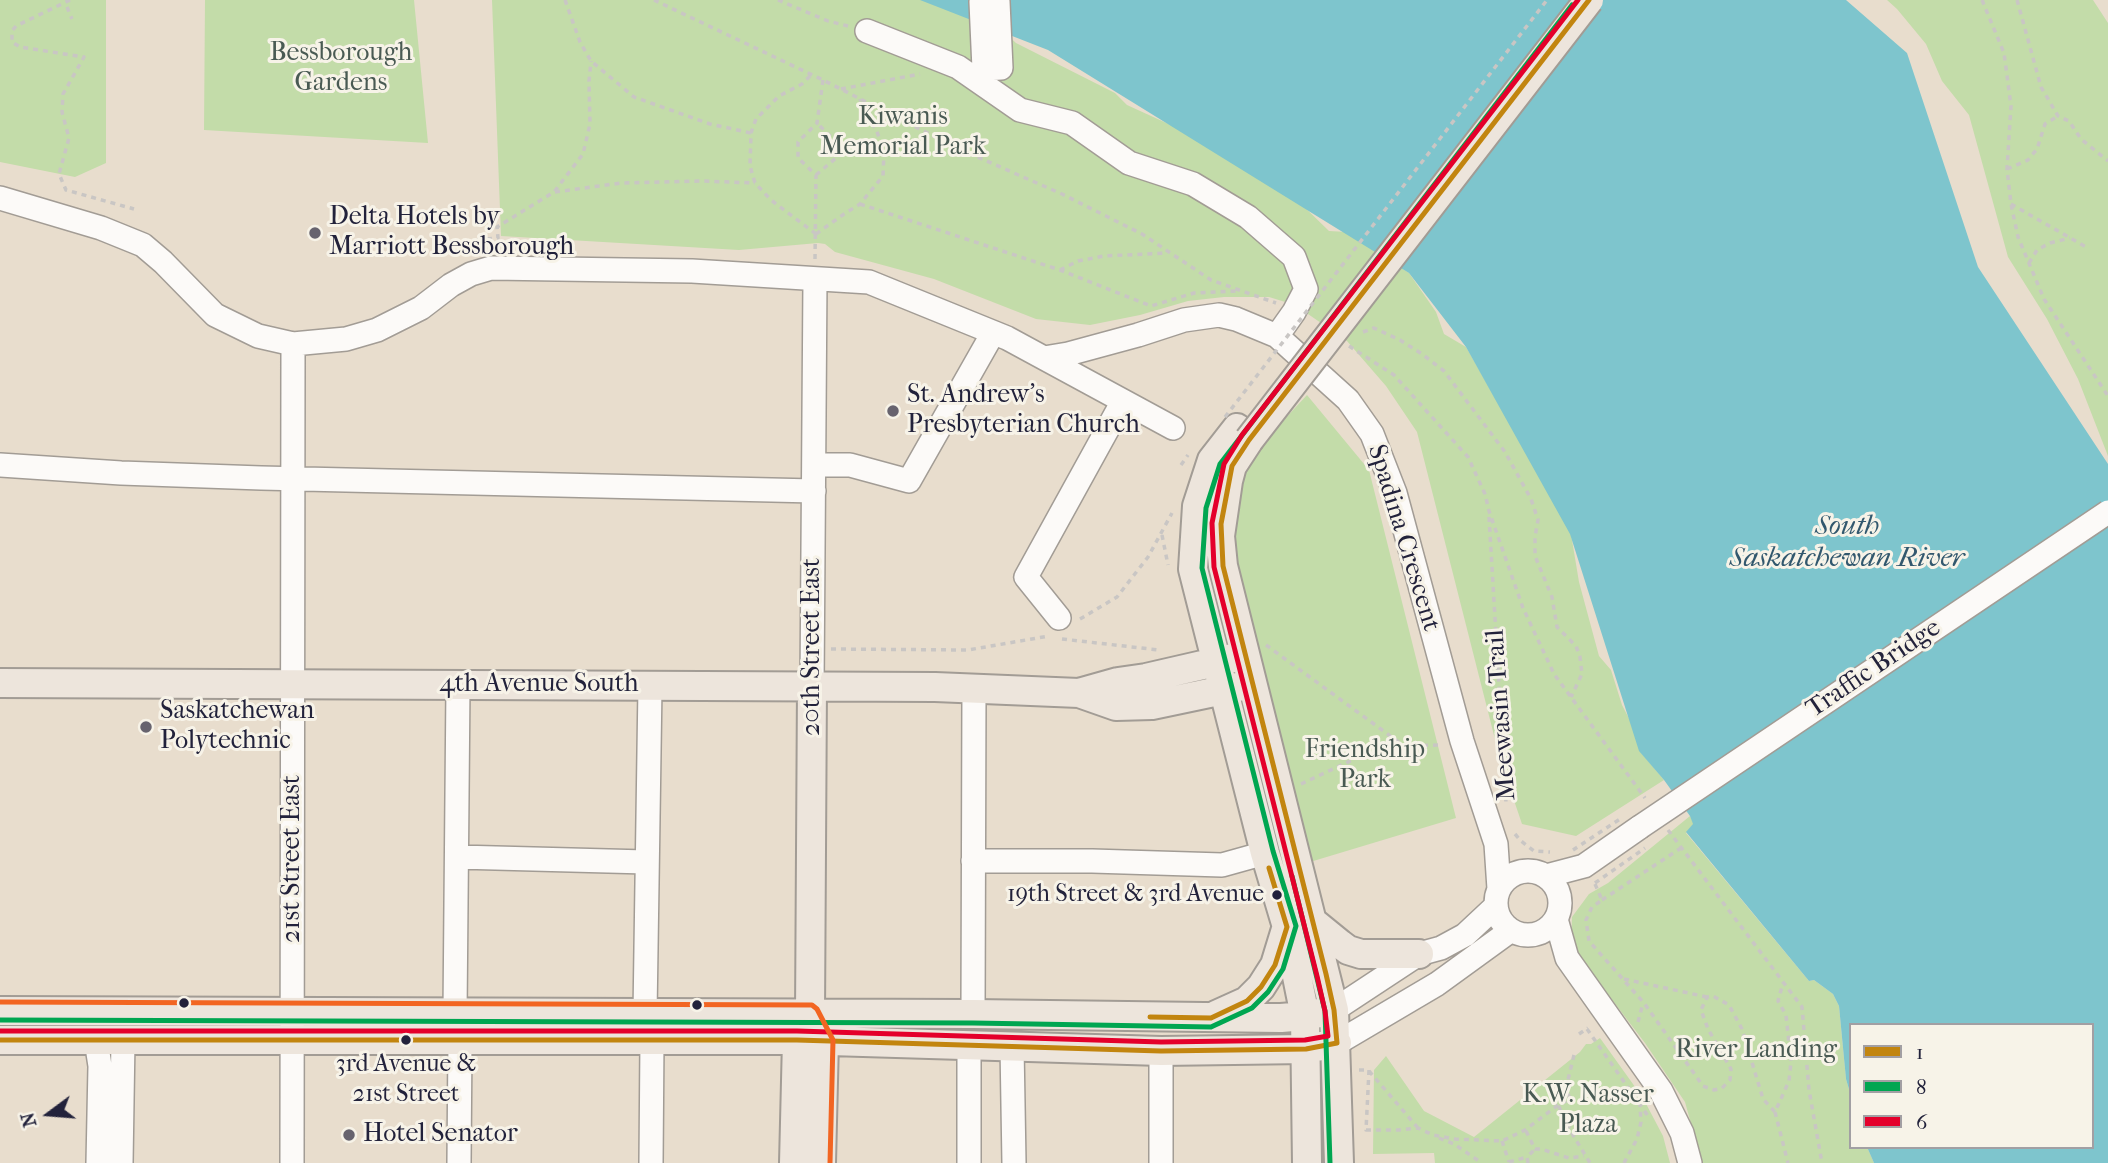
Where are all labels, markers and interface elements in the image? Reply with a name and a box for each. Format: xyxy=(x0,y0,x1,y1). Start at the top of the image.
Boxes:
park label: Bessborough Gardens xyxy=(270,38,412,100)
park label: Kiwanis Memorial Park xyxy=(820,102,986,164)
place label: Delta Hotels by Marriott Bessborough xyxy=(329,202,574,264)
marker: Delta Hotels by Marriott Bessborough xyxy=(307,225,323,241)
place label: St. Andrew's Presbyterian Church xyxy=(907,380,1140,442)
marker: St. Andrew's Presbyterian Church xyxy=(885,403,901,419)
street label: Spadina Crescent xyxy=(1360,441,1446,635)
water label: South Saskatchewan River xyxy=(1730,510,1964,576)
street label: 20th Street East xyxy=(797,558,829,736)
street label: Traffic Bridge xyxy=(1801,613,1947,725)
street label: Meewasin Trail xyxy=(1480,628,1524,802)
street label: 4th Avenue South xyxy=(439,669,639,701)
place label: Saskatchewan Polytechnic xyxy=(160,696,314,758)
marker: Saskatchewan Polytechnic xyxy=(138,719,154,735)
park label: Friendship Park xyxy=(1305,735,1425,796)
street label: 21st Street East xyxy=(277,775,309,943)
place label: 19th Street & 3rd Avenue xyxy=(1007,881,1264,909)
marker: 19th Street & 3rd Avenue xyxy=(1270,888,1284,902)
unlabelled marker xyxy=(177,996,191,1010)
unlabelled marker xyxy=(690,998,704,1012)
legend xyxy=(1849,1023,2094,1149)
marker: 3rd Avenue & 21st Street xyxy=(399,1033,413,1047)
park label: River Landing xyxy=(1675,1035,1837,1067)
text: 1 xyxy=(1916,1040,1924,1064)
place label: 3rd Avenue & 21st Street xyxy=(336,1051,476,1107)
text: 8 xyxy=(1916,1075,1927,1099)
north arrow xyxy=(14,1079,84,1149)
park label: K.W. Nasser Plaza xyxy=(1522,1080,1654,1142)
text: N xyxy=(16,1110,41,1130)
text: 6 xyxy=(1916,1110,1927,1134)
place label: Hotel Senator xyxy=(363,1119,518,1151)
marker: Hotel Senator xyxy=(341,1127,357,1143)

